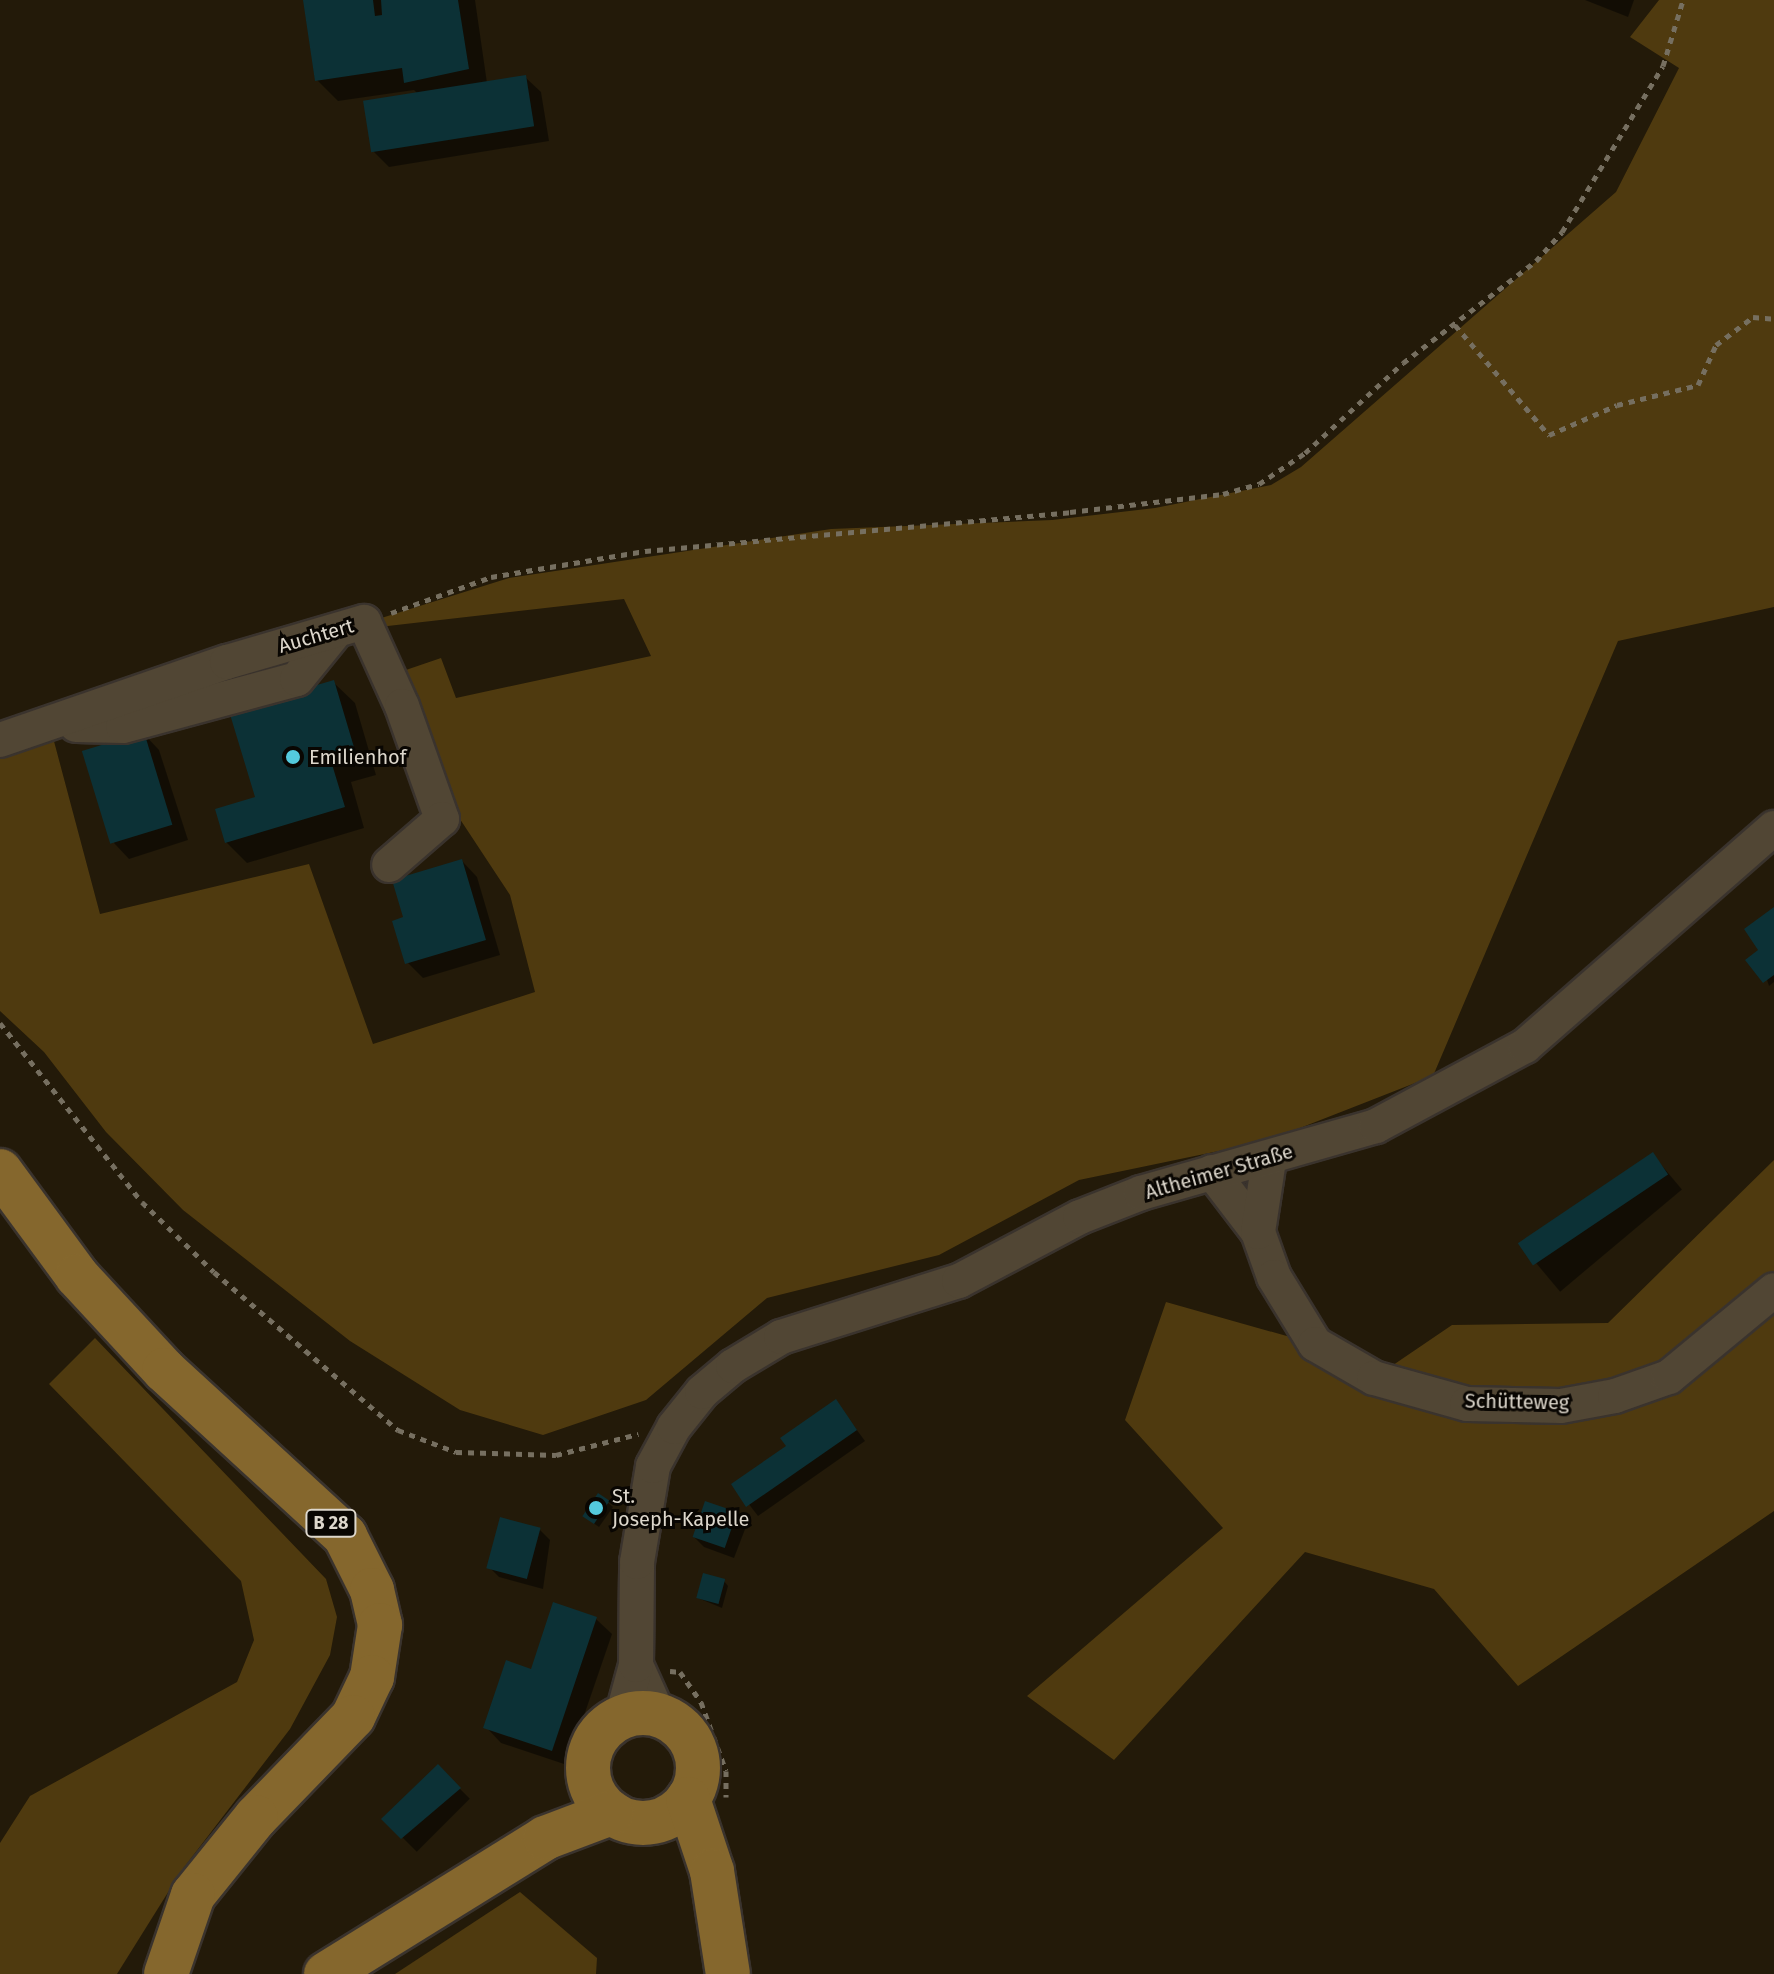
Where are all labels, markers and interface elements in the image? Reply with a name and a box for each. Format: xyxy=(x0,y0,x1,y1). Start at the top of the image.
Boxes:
street label: Auchtert xyxy=(276,614,356,658)
place label: Emilienhof xyxy=(309,745,406,769)
marker: Emilienhof xyxy=(284,748,302,766)
street label: Altheimer Straße xyxy=(1142,1139,1296,1205)
street label: Schütteweg xyxy=(1465,1389,1569,1415)
place label: St. Joseph-Kapelle xyxy=(612,1484,749,1531)
marker: St. Joseph-Kapelle xyxy=(587,1499,605,1517)
road number: B 28 xyxy=(305,1509,357,1537)

